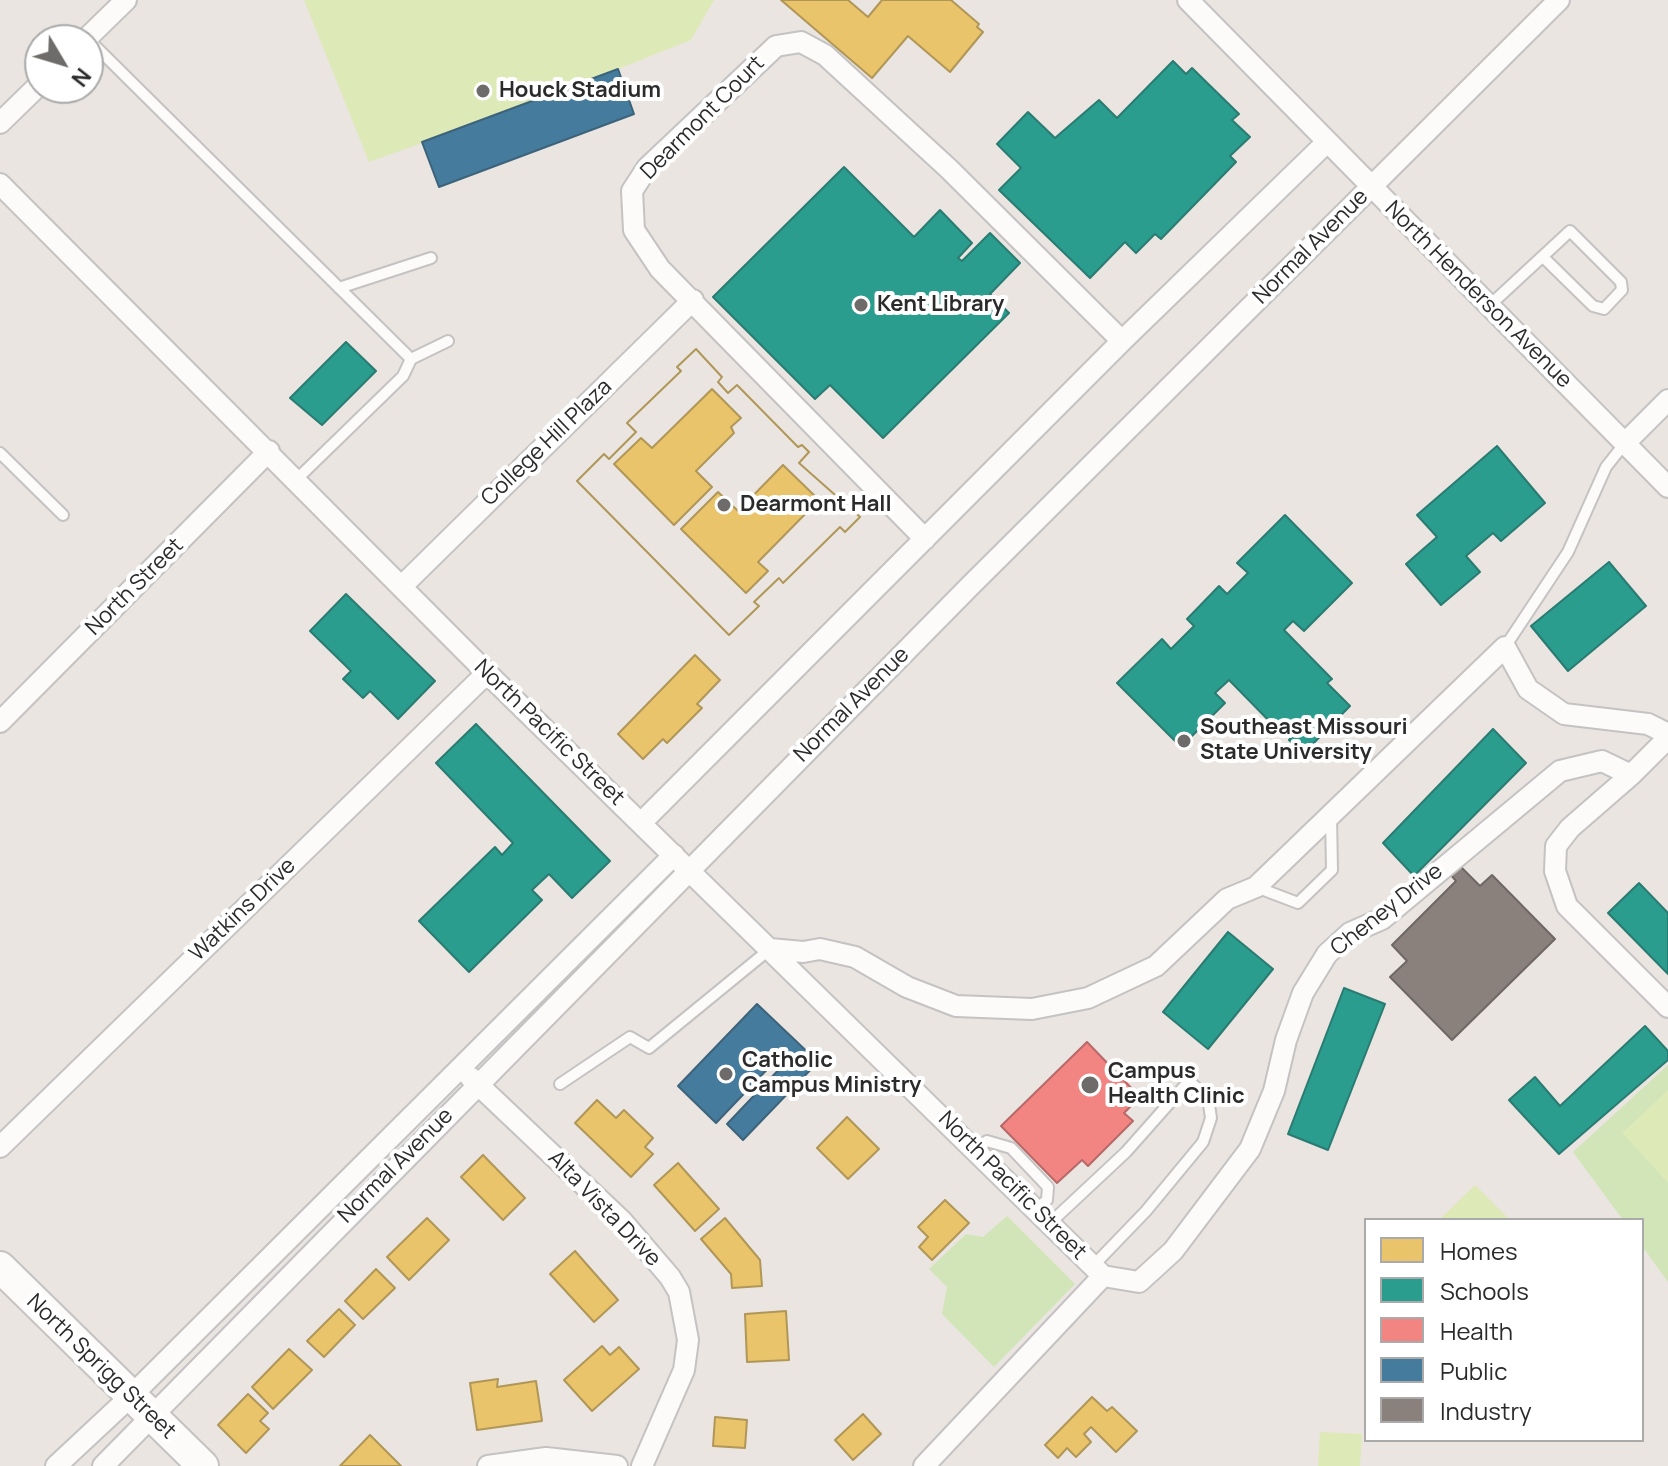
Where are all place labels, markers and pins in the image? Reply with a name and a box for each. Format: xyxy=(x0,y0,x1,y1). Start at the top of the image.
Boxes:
place label: Houck Stadium xyxy=(499,78,661,104)
marker: Houck Stadium xyxy=(474,82,492,100)
place label: Kent Library xyxy=(877,292,1004,318)
marker: Kent Library xyxy=(852,296,870,314)
place label: Dearmont Hall xyxy=(740,492,892,518)
marker: Dearmont Hall xyxy=(715,496,733,514)
place label: Southeast Missouri State University xyxy=(1200,715,1408,766)
marker: Southeast Missouri State University xyxy=(1175,732,1193,750)
place label: Catholic Campus Ministry xyxy=(742,1048,921,1100)
place label: Campus Health Clinic xyxy=(1108,1059,1245,1110)
marker: Catholic Campus Ministry xyxy=(717,1065,735,1083)
marker: Campus Health Clinic xyxy=(1079,1074,1101,1096)

